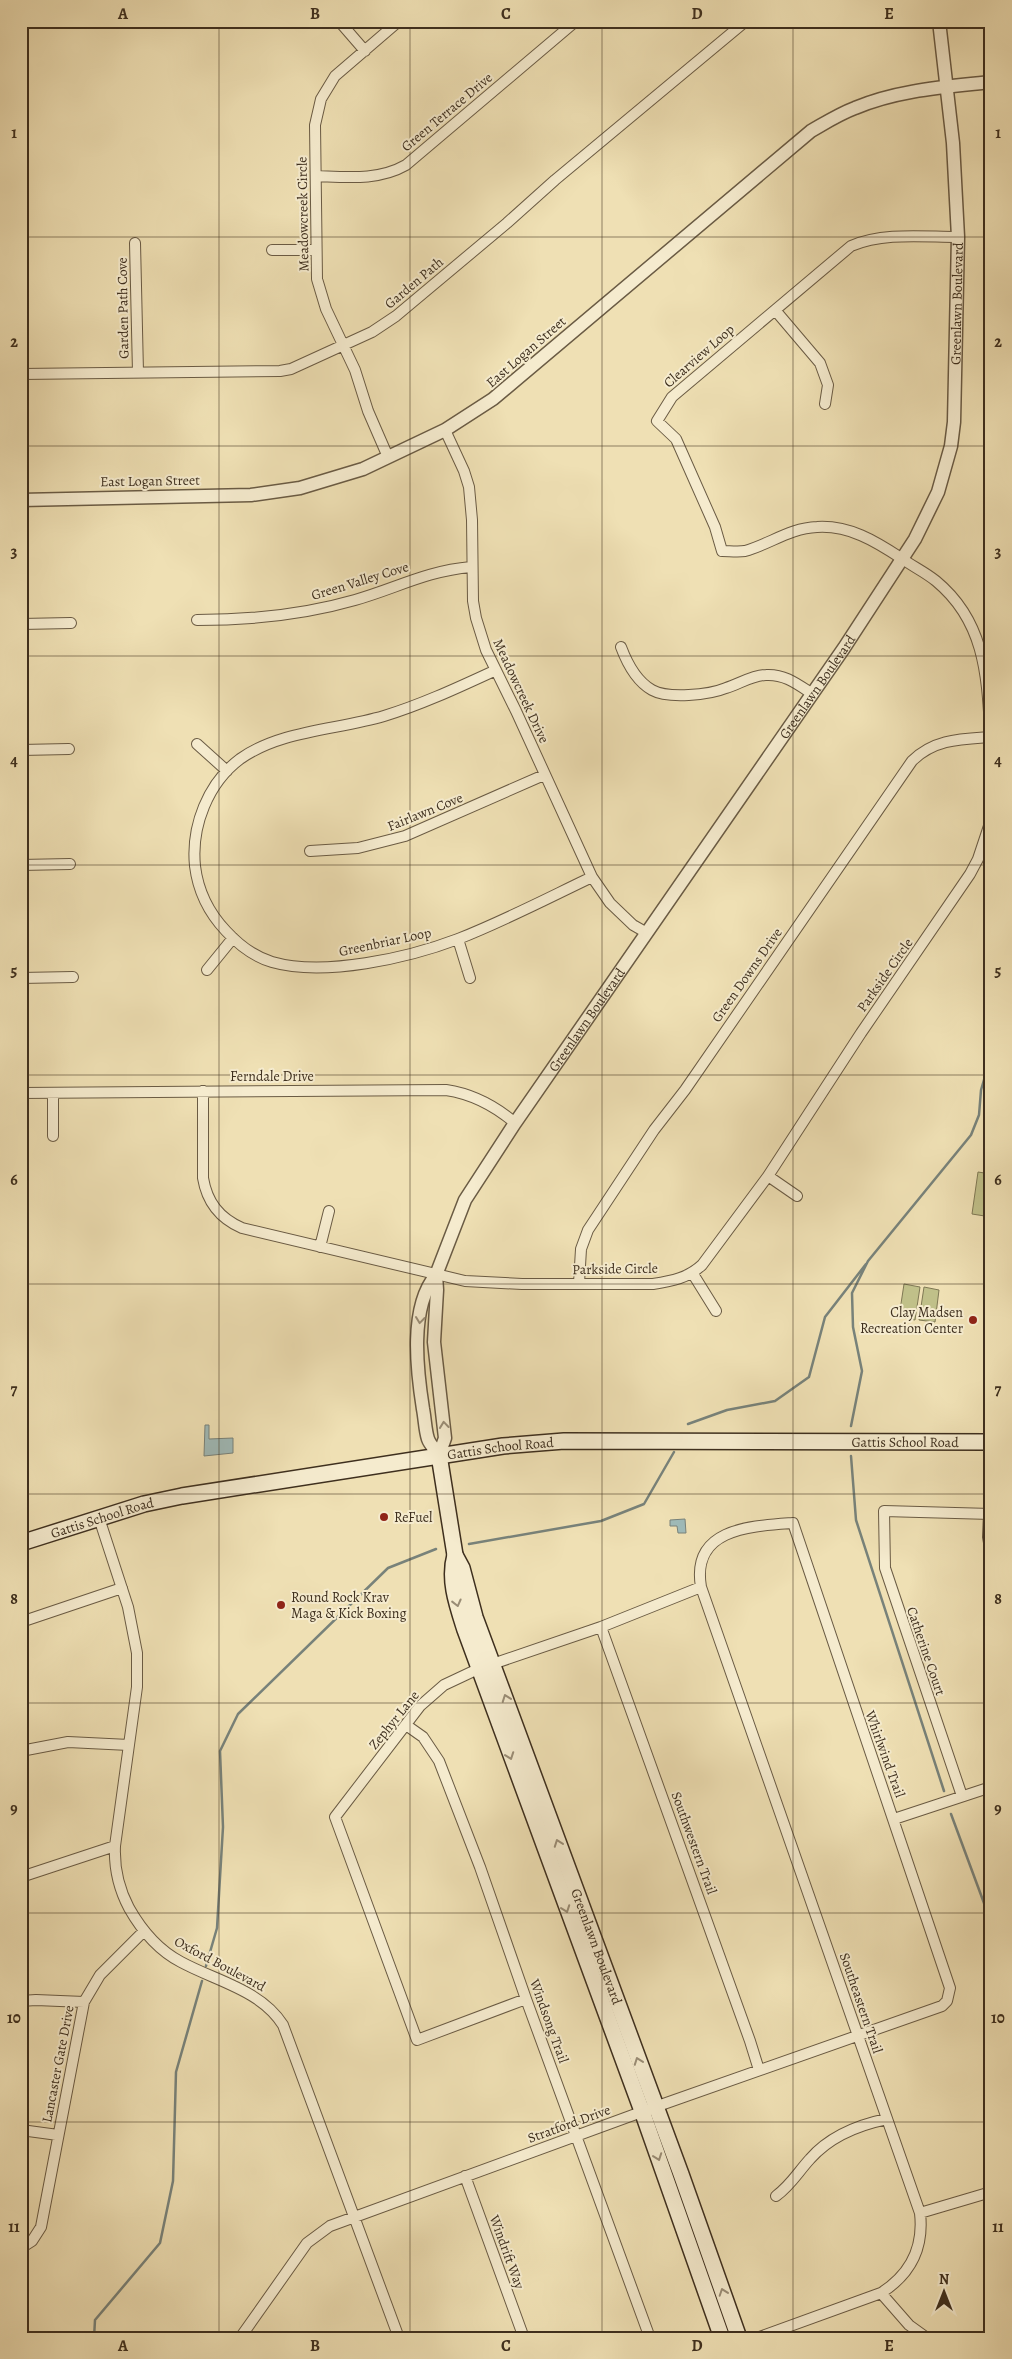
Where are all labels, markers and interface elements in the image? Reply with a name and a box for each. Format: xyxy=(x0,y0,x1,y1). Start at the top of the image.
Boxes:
text: A xyxy=(117,3,129,25)
text: B xyxy=(310,3,320,25)
text: C xyxy=(501,3,511,25)
text: D xyxy=(691,3,703,25)
text: E xyxy=(884,3,894,25)
street label: Green Terrace Drive xyxy=(397,68,497,156)
text: 1 xyxy=(11,122,17,144)
text: 1 xyxy=(995,122,1001,144)
street label: Meadowcreek Circle xyxy=(292,156,314,272)
street label: Greenlawn Boulevard xyxy=(946,242,967,365)
street label: Garden Path xyxy=(381,252,448,313)
street label: Garden Path Cove xyxy=(113,257,133,359)
street label: East Logan Street xyxy=(482,312,570,392)
street label: Clearview Loop xyxy=(660,320,738,392)
text: 2 xyxy=(10,331,18,353)
text: 2 xyxy=(994,331,1002,353)
street label: East Logan Street xyxy=(100,471,200,491)
text: 3 xyxy=(11,541,18,563)
text: 3 xyxy=(995,541,1002,563)
street label: Green Valley Cove xyxy=(309,557,411,605)
street label: Greenlawn Boulevard xyxy=(774,631,860,743)
street label: Meadowcreek Drive xyxy=(488,636,554,746)
text: 4 xyxy=(10,750,18,772)
text: 4 xyxy=(994,750,1002,772)
street label: Fairlawn Cove xyxy=(384,788,466,836)
street label: Greenbriar Loop xyxy=(337,923,433,961)
street label: Green Downs Drive xyxy=(707,924,787,1026)
street label: Parkside Circle xyxy=(853,934,917,1016)
text: 5 xyxy=(11,960,18,982)
text: 5 xyxy=(995,960,1002,982)
street label: Greenlawn Boulevard xyxy=(544,964,629,1075)
street label: Ferndale Drive xyxy=(230,1067,314,1086)
text: 6 xyxy=(10,1169,18,1191)
text: 6 xyxy=(994,1169,1002,1191)
street label: Parkside Circle xyxy=(572,1259,658,1279)
place label: Clay Madsen Recreation Center xyxy=(860,1303,964,1338)
marker: Clay Madsen Recreation Center xyxy=(967,1314,979,1326)
one-way arrow xyxy=(415,1316,426,1324)
text: 7 xyxy=(11,1379,18,1401)
text: 7 xyxy=(995,1379,1002,1401)
one-way arrow xyxy=(439,1421,450,1429)
street label: Gattis School Road xyxy=(446,1432,555,1464)
street label: Gattis School Road xyxy=(851,1432,959,1451)
street label: Gattis School Road xyxy=(48,1493,156,1543)
place label: ReFuel xyxy=(394,1508,433,1527)
marker: ReFuel xyxy=(378,1511,390,1523)
text: 8 xyxy=(10,1588,18,1610)
place label: Round Rock Krav Maga & Kick Boxing xyxy=(291,1588,407,1623)
text: 8 xyxy=(994,1588,1002,1610)
one-way arrow xyxy=(451,1598,462,1607)
marker: Round Rock Krav Maga & Kick Boxing xyxy=(275,1599,287,1611)
street label: Catherine Court xyxy=(902,1604,950,1698)
street label: Zephyr Lane xyxy=(364,1687,424,1753)
one-way arrow xyxy=(502,1694,512,1703)
street label: Whirlwind Trail xyxy=(860,1707,910,1801)
one-way arrow xyxy=(504,1751,514,1760)
street label: Southwestern Trail xyxy=(667,1789,722,1898)
text: 9 xyxy=(10,1798,18,1820)
text: 9 xyxy=(994,1798,1002,1820)
one-way arrow xyxy=(554,1839,564,1847)
street label: Greenlawn Boulevard xyxy=(567,1886,627,2008)
one-way arrow xyxy=(560,1904,570,1913)
street label: Oxford Boulevard xyxy=(171,1932,269,1996)
street label: Southeastern Trail xyxy=(835,1950,887,2056)
street label: Windsong Trail xyxy=(525,1975,573,2066)
street label: Lancaster Gate Drive xyxy=(37,2004,79,2124)
text: 10 xyxy=(7,2007,21,2029)
text: 10 xyxy=(991,2007,1005,2029)
one-way arrow xyxy=(634,2057,644,2066)
street label: Stratford Drive xyxy=(525,2100,613,2148)
one-way arrow xyxy=(652,2153,662,2161)
street label: Windrift Way xyxy=(485,2212,529,2292)
text: 11 xyxy=(8,2216,20,2238)
text: 11 xyxy=(992,2216,1004,2238)
north arrow xyxy=(920,2266,970,2316)
text: N xyxy=(939,2270,949,2289)
one-way arrow xyxy=(718,2288,728,2297)
text: A xyxy=(117,2335,129,2357)
text: B xyxy=(310,2335,320,2357)
text: C xyxy=(501,2335,511,2357)
text: D xyxy=(691,2335,703,2357)
text: E xyxy=(884,2335,894,2357)

